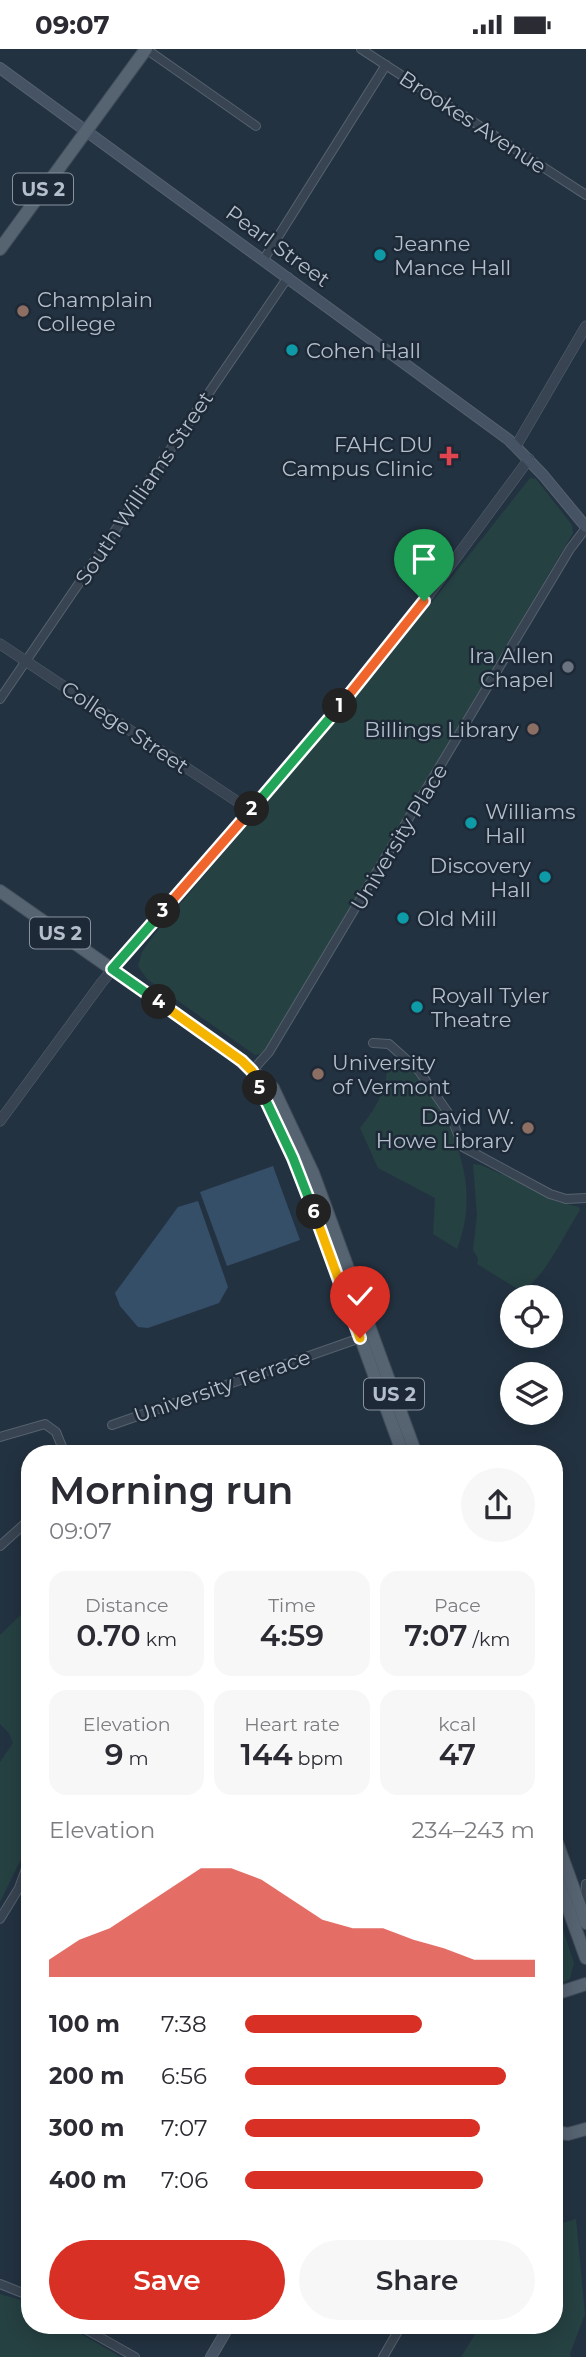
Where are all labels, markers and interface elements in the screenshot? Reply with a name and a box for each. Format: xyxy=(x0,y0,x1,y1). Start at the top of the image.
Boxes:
text: 09:07 xyxy=(35,9,110,41)
street label: Brookes Avenue xyxy=(395,65,551,179)
road number: US 2 xyxy=(13,173,73,205)
street label: Pearl Street xyxy=(221,200,335,292)
place label: Jeanne Mance Hall xyxy=(393,231,511,280)
marker: Jeanne Mance Hall xyxy=(372,247,388,263)
place label: Champlain College xyxy=(37,287,153,336)
marker: Champlain College xyxy=(15,303,31,319)
place label: Cohen Hall xyxy=(306,338,421,363)
marker: Cohen Hall xyxy=(284,342,300,358)
street label: South Williams Street xyxy=(70,387,218,589)
place label: FAHC DU Campus Clinic xyxy=(282,432,433,481)
marker: FAHC DU Campus Clinic xyxy=(439,446,459,466)
pin xyxy=(394,529,454,601)
icon: arrive xyxy=(405,540,443,578)
place label: Ira Allen Chapel xyxy=(469,643,554,692)
marker: Ira Allen Chapel xyxy=(560,659,576,675)
street label: College Street xyxy=(57,675,193,779)
pin: 1 xyxy=(322,689,358,723)
text: 1 xyxy=(336,694,343,717)
place label: Billings Library xyxy=(364,717,520,742)
marker: Billings Library xyxy=(525,721,541,737)
street label: University Place xyxy=(345,759,453,915)
pin: 2 xyxy=(234,791,270,827)
text: 2 xyxy=(246,797,257,820)
place label: Williams Hall xyxy=(485,799,575,848)
marker: Williams Hall xyxy=(463,815,479,831)
place label: Discovery Hall xyxy=(430,853,532,902)
marker: Discovery Hall xyxy=(537,869,553,885)
pin: 3 xyxy=(146,893,180,929)
text: 3 xyxy=(157,899,168,922)
place label: Old Mill xyxy=(417,906,497,931)
marker: Old Mill xyxy=(395,910,411,926)
road number: US 2 xyxy=(30,918,90,949)
place label: Royall Tyler Theatre xyxy=(431,983,549,1032)
pin: 4 xyxy=(142,985,176,1019)
text: 4 xyxy=(152,990,165,1013)
marker: Royall Tyler Theatre xyxy=(409,999,425,1015)
place label: University of Vermont xyxy=(332,1050,450,1099)
marker: University of Vermont xyxy=(310,1066,326,1082)
pin: 5 xyxy=(243,1070,278,1105)
text: 5 xyxy=(254,1076,265,1099)
place label: David W. Howe Library xyxy=(376,1104,515,1153)
marker: David W. Howe Library xyxy=(520,1120,536,1136)
pin: 6 xyxy=(296,1195,332,1229)
text: 6 xyxy=(307,1200,320,1223)
pin xyxy=(330,1266,390,1338)
icon: check xyxy=(341,1277,379,1315)
map controls xyxy=(500,1285,563,1425)
button: locate xyxy=(500,1285,563,1348)
street label: University Terrace xyxy=(130,1344,314,1428)
button: layers xyxy=(500,1362,563,1425)
road number: US 2 xyxy=(364,1379,424,1409)
text: Morning run xyxy=(49,1467,293,1514)
button: share xyxy=(461,1468,535,1542)
text: 09:07 xyxy=(49,1517,112,1545)
text: Distance xyxy=(85,1594,168,1617)
text: Time xyxy=(268,1594,316,1617)
text: Pace xyxy=(434,1594,481,1617)
text: 0.70 xyxy=(76,1617,141,1654)
text: 4:59 xyxy=(260,1617,324,1654)
text: 7:07 xyxy=(404,1617,468,1654)
text: km xyxy=(141,1628,177,1651)
text: /km xyxy=(468,1628,510,1651)
text: Elevation xyxy=(83,1713,171,1736)
text: Heart rate xyxy=(244,1713,340,1736)
text: kcal xyxy=(438,1713,476,1736)
text: 9 xyxy=(105,1736,124,1773)
text: 144 xyxy=(240,1736,293,1773)
text: 47 xyxy=(439,1736,476,1773)
text: m xyxy=(124,1747,149,1770)
text: bpm xyxy=(293,1747,344,1770)
text: Elevation xyxy=(49,1816,155,1844)
text: 234–243 m xyxy=(412,1816,535,1844)
text: 100 m xyxy=(49,2010,120,2038)
text: 7:38 xyxy=(161,2010,207,2038)
text: 200 m xyxy=(49,2062,124,2090)
text: 6:56 xyxy=(161,2062,207,2090)
text: 300 m xyxy=(49,2114,125,2142)
text: 7:07 xyxy=(161,2114,208,2142)
text: 400 m xyxy=(49,2166,127,2194)
text: 7:06 xyxy=(161,2166,208,2194)
button: Save xyxy=(49,2240,285,2320)
button: Share xyxy=(299,2240,535,2320)

